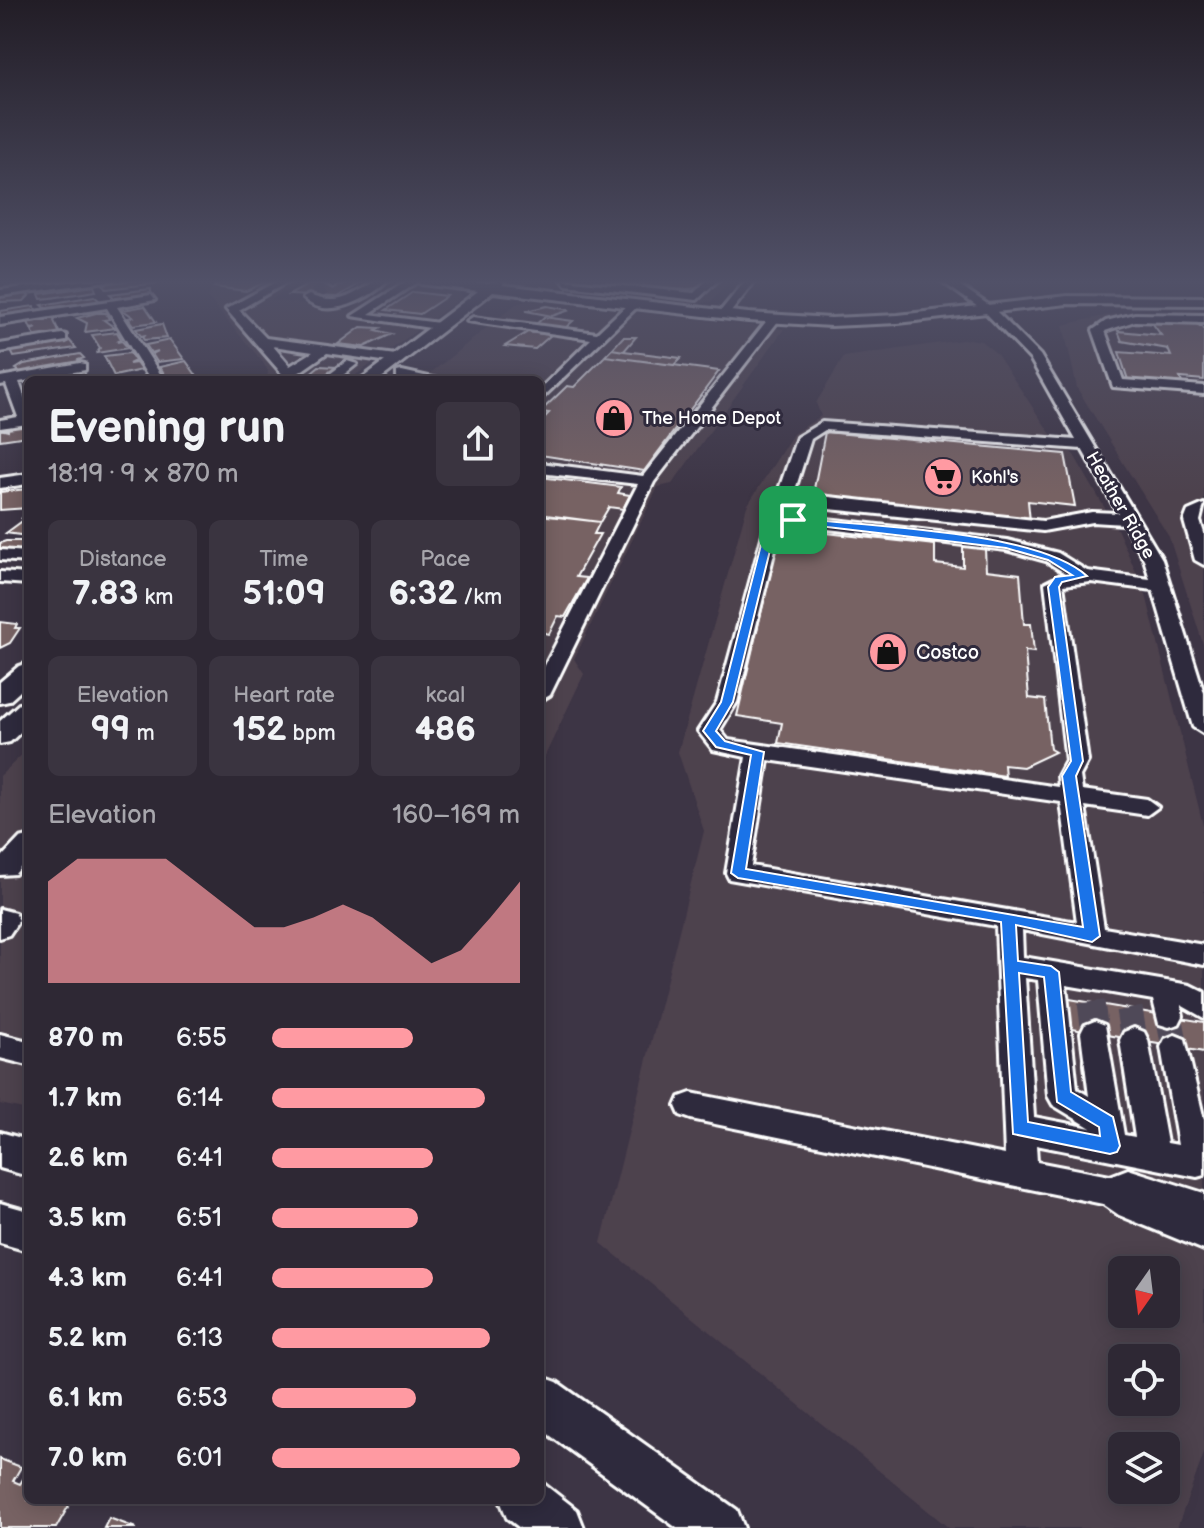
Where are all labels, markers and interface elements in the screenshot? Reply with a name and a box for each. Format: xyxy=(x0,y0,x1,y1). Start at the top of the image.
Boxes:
shop icon: The Home Depot xyxy=(593,397,635,439)
text: Evening run xyxy=(48,402,285,455)
button: share xyxy=(436,402,520,486)
place label: The Home Depot xyxy=(642,408,782,429)
street label: Heather Ridge xyxy=(1081,448,1160,563)
supermarket icon: Kohl's xyxy=(922,456,964,498)
text: 18:19 · 9 × 870 m xyxy=(48,459,239,490)
place label: Kohl's xyxy=(971,467,1018,488)
pin xyxy=(759,486,827,554)
icon: arrive xyxy=(771,498,815,542)
text: Distance xyxy=(79,546,167,573)
text: Time xyxy=(260,546,308,573)
text: Pace xyxy=(420,546,470,573)
text: 7.83 xyxy=(72,573,138,614)
text: 51:09 xyxy=(242,573,326,614)
text: 6:32 xyxy=(388,573,457,614)
text: km xyxy=(138,584,173,611)
text: /km xyxy=(457,584,502,611)
shop icon: Costco xyxy=(867,631,909,673)
place label: Costco xyxy=(916,641,979,665)
text: Elevation xyxy=(77,682,169,709)
text: Heart rate xyxy=(233,682,335,709)
text: kcal xyxy=(426,682,465,709)
text: 99 xyxy=(91,709,131,750)
text: 152 xyxy=(232,709,287,750)
text: 486 xyxy=(415,709,476,750)
text: m xyxy=(131,720,155,747)
text: bpm xyxy=(287,720,336,747)
text: Elevation xyxy=(48,800,156,831)
text: 160–169 m xyxy=(392,800,520,831)
text: 870 m xyxy=(48,1023,123,1054)
text: 6:55 xyxy=(176,1023,227,1054)
text: 1.7 km xyxy=(48,1083,122,1114)
text: 6:14 xyxy=(176,1083,223,1114)
text: 2.6 km xyxy=(48,1143,128,1174)
text: 6:41 xyxy=(176,1143,223,1174)
text: 3.5 km xyxy=(48,1203,127,1234)
text: 6:51 xyxy=(176,1203,222,1234)
north arrow xyxy=(1108,1256,1180,1328)
map controls xyxy=(1108,1256,1180,1504)
text: 4.3 km xyxy=(48,1263,127,1294)
text: 6:41 xyxy=(176,1263,223,1294)
text: 5.2 km xyxy=(48,1323,127,1354)
text: 6:13 xyxy=(176,1323,223,1354)
button: locate xyxy=(1108,1344,1180,1416)
text: 6.1 km xyxy=(48,1383,123,1414)
text: 6:53 xyxy=(176,1383,228,1414)
button: layers xyxy=(1108,1432,1180,1504)
text: 7.0 km xyxy=(48,1443,127,1474)
text: 6:01 xyxy=(176,1443,223,1474)

